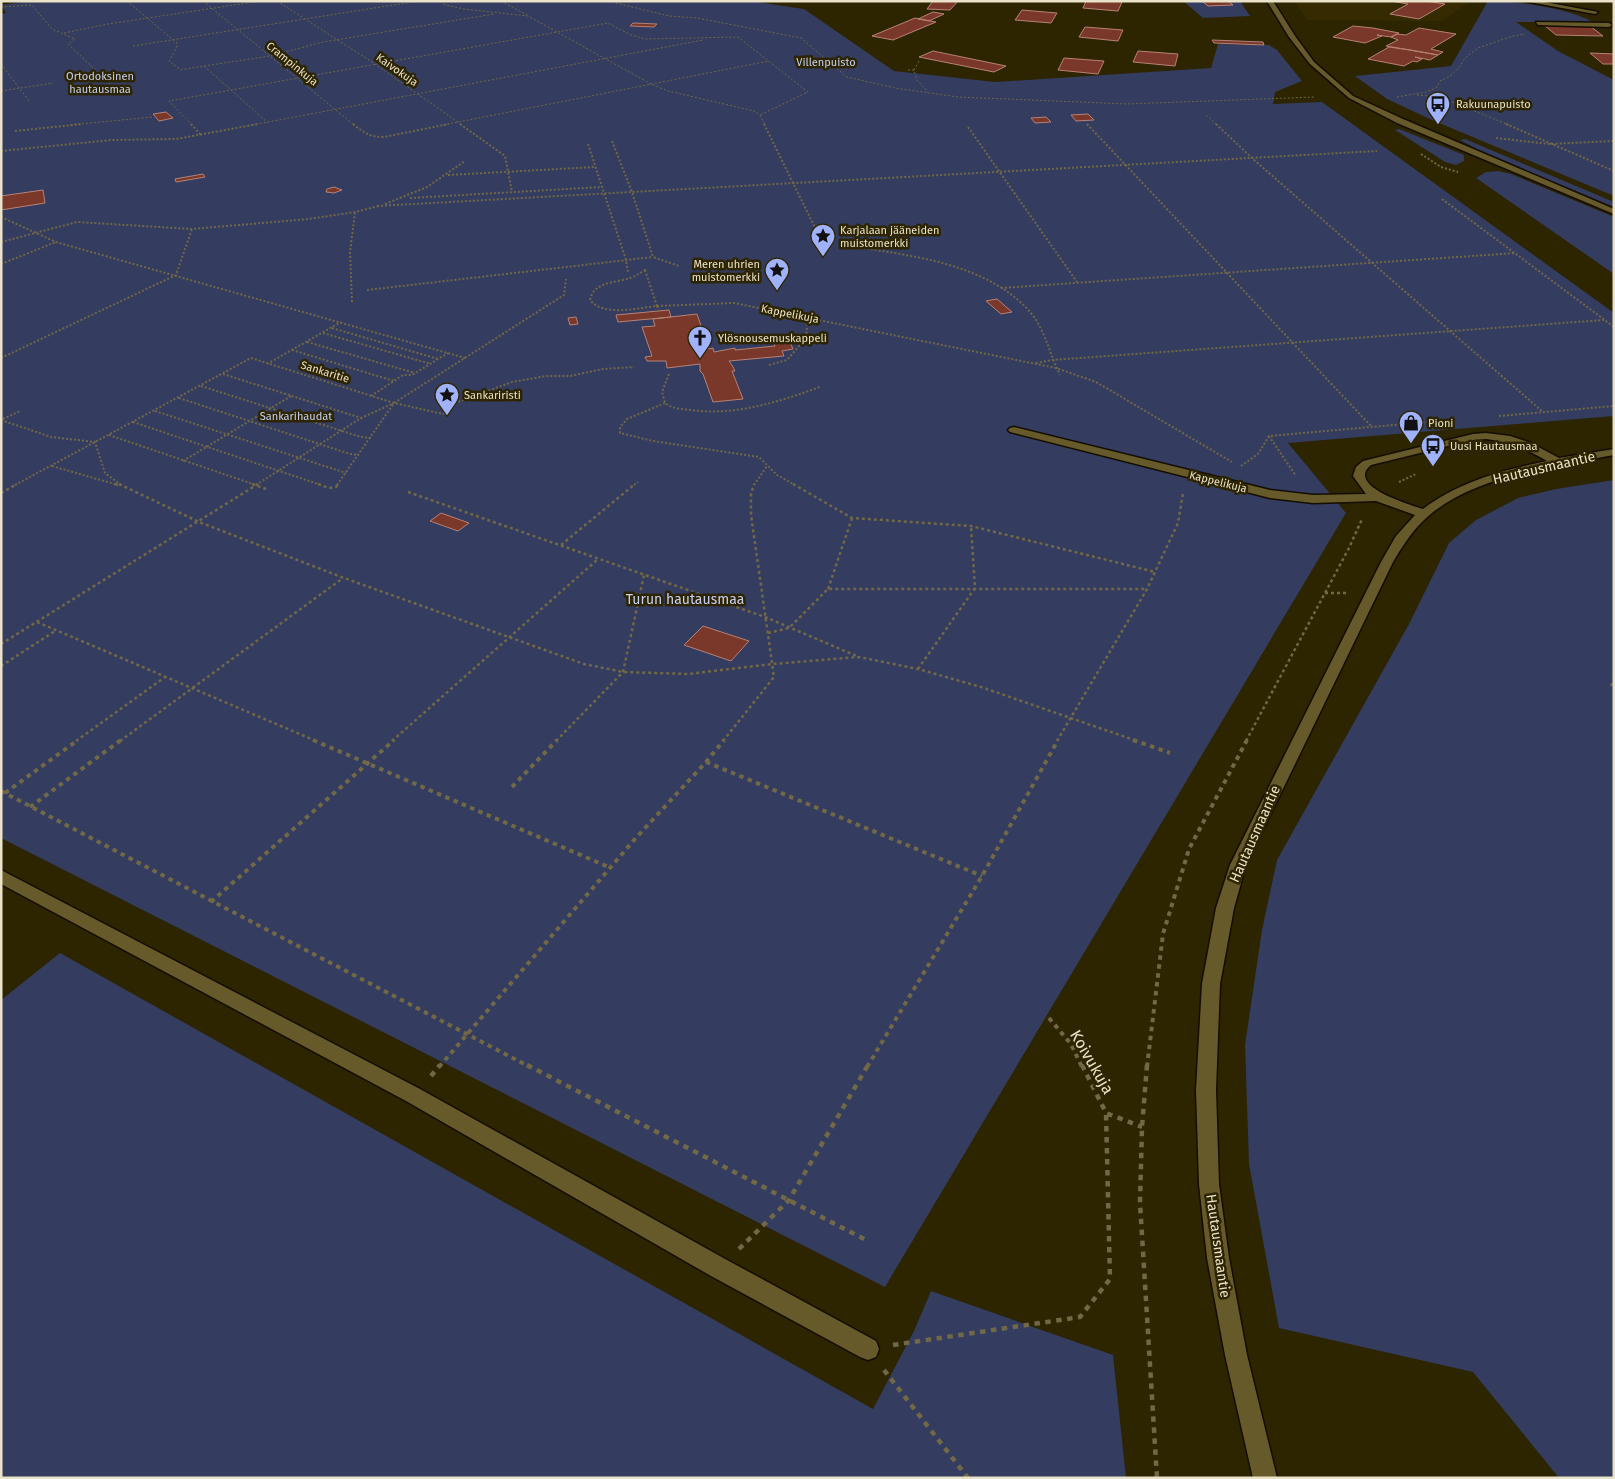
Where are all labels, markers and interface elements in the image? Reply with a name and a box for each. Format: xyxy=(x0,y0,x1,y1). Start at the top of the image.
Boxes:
street label: Crampinkuja xyxy=(264,39,320,89)
street label: Kaivokuja xyxy=(373,51,421,89)
park label: Villenpuisto xyxy=(796,56,856,69)
park label: Ortodoksinen hautausmaa xyxy=(66,70,134,96)
bus stop icon: Rakuunapuisto xyxy=(1425,91,1451,125)
place label: Rakuunapuisto xyxy=(1456,98,1531,111)
place icon: Karjalaan jääneiden muistomerkki xyxy=(810,223,836,257)
place label: Karjalaan jääneiden muistomerkki xyxy=(840,224,939,250)
place icon: Meren uhrien muistomerkki xyxy=(764,257,790,291)
place label: Meren uhrien muistomerkki xyxy=(692,258,760,284)
street label: Kappelikuja xyxy=(760,302,820,326)
church icon: Ylösnousemuskappeli xyxy=(687,325,713,359)
place label: Ylösnousemuskappeli xyxy=(718,332,827,345)
street label: Sankaritie xyxy=(299,358,351,386)
place icon: Sankariristi xyxy=(434,382,460,416)
place label: Sankariristi xyxy=(464,389,521,402)
park label: Sankarihaudat xyxy=(260,410,332,423)
shop icon: Pioni xyxy=(1398,410,1424,444)
place label: Pioni xyxy=(1428,417,1453,430)
bus stop icon: Uusi Hautausmaa xyxy=(1420,433,1446,467)
place label: Uusi Hautausmaa xyxy=(1450,440,1537,453)
street label: Hautausmaantie xyxy=(1491,448,1597,488)
street label: Kappelikuja xyxy=(1188,469,1248,495)
park label: Turun hautausmaa xyxy=(626,591,744,608)
street label: Hautausmaantie xyxy=(1226,783,1284,885)
street label: Koivukuja xyxy=(1066,1027,1118,1097)
street label: Hautausmaantie xyxy=(1202,1193,1234,1299)

